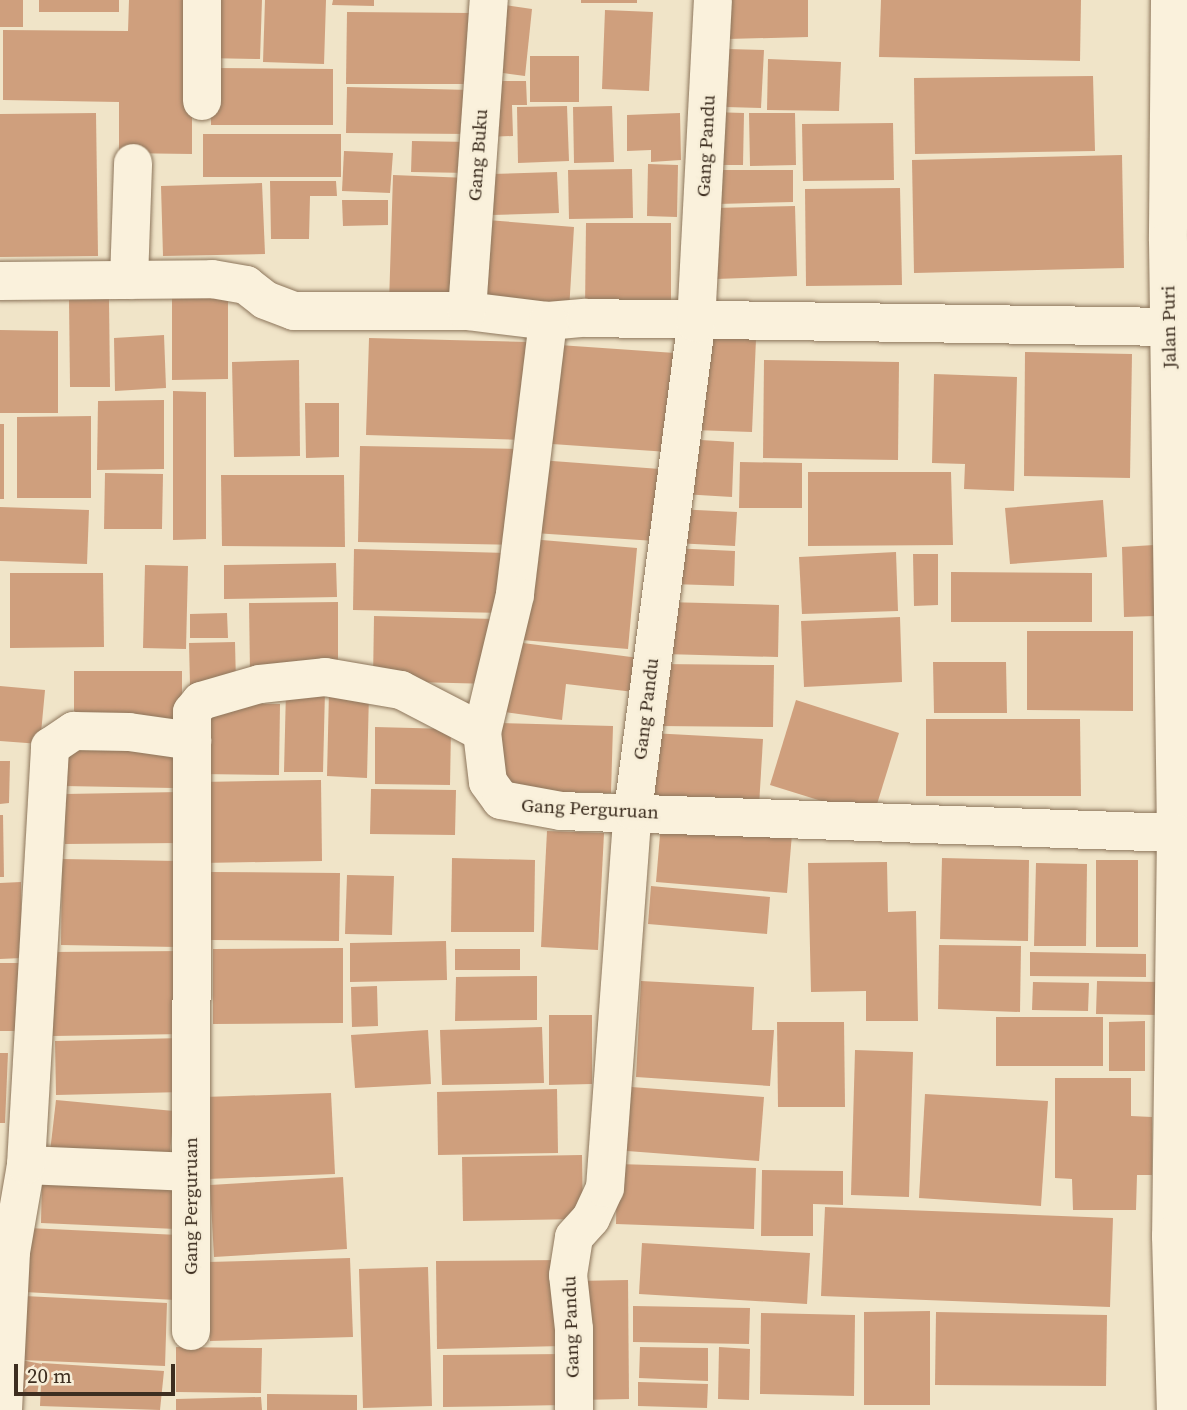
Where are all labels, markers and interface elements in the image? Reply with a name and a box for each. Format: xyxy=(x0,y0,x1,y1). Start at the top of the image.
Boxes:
street label: Gang Pandu xyxy=(692,94,720,198)
street label: Gang Buku xyxy=(463,108,493,202)
street label: Jalan Puri xyxy=(1157,285,1181,369)
street label: Gang Pandu xyxy=(628,657,664,761)
street label: Gang Perguruan xyxy=(521,794,659,824)
street label: Gang Perguruan xyxy=(180,1137,202,1275)
street label: Gang Pandu xyxy=(558,1276,584,1378)
scale bar xyxy=(18,1350,178,1394)
text: 20 m xyxy=(27,1361,72,1390)

